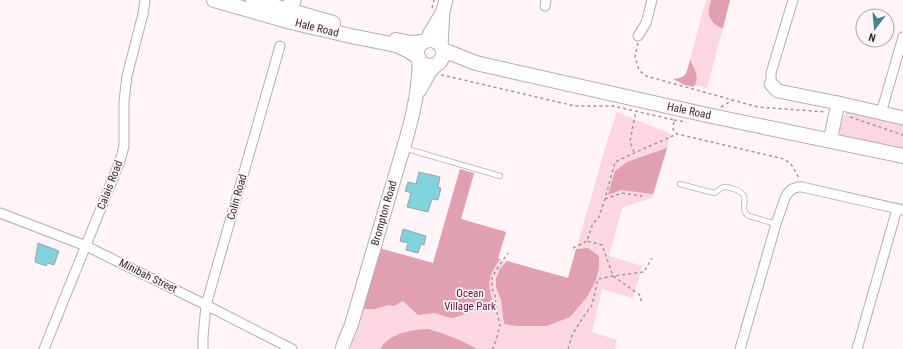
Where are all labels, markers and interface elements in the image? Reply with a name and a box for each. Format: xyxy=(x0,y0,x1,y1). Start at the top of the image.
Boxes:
north arrow xyxy=(855,8,895,48)
street label: Hale Road xyxy=(294,16,340,40)
text: N xyxy=(867,30,877,44)
street label: Hale Road xyxy=(666,100,712,122)
street label: Calais Road xyxy=(95,159,125,211)
street label: Colin Road xyxy=(224,173,250,221)
street label: Brompton Road xyxy=(369,179,399,247)
street label: Minibah Street xyxy=(117,256,179,296)
park label: Ocean Village Park xyxy=(444,287,496,313)

